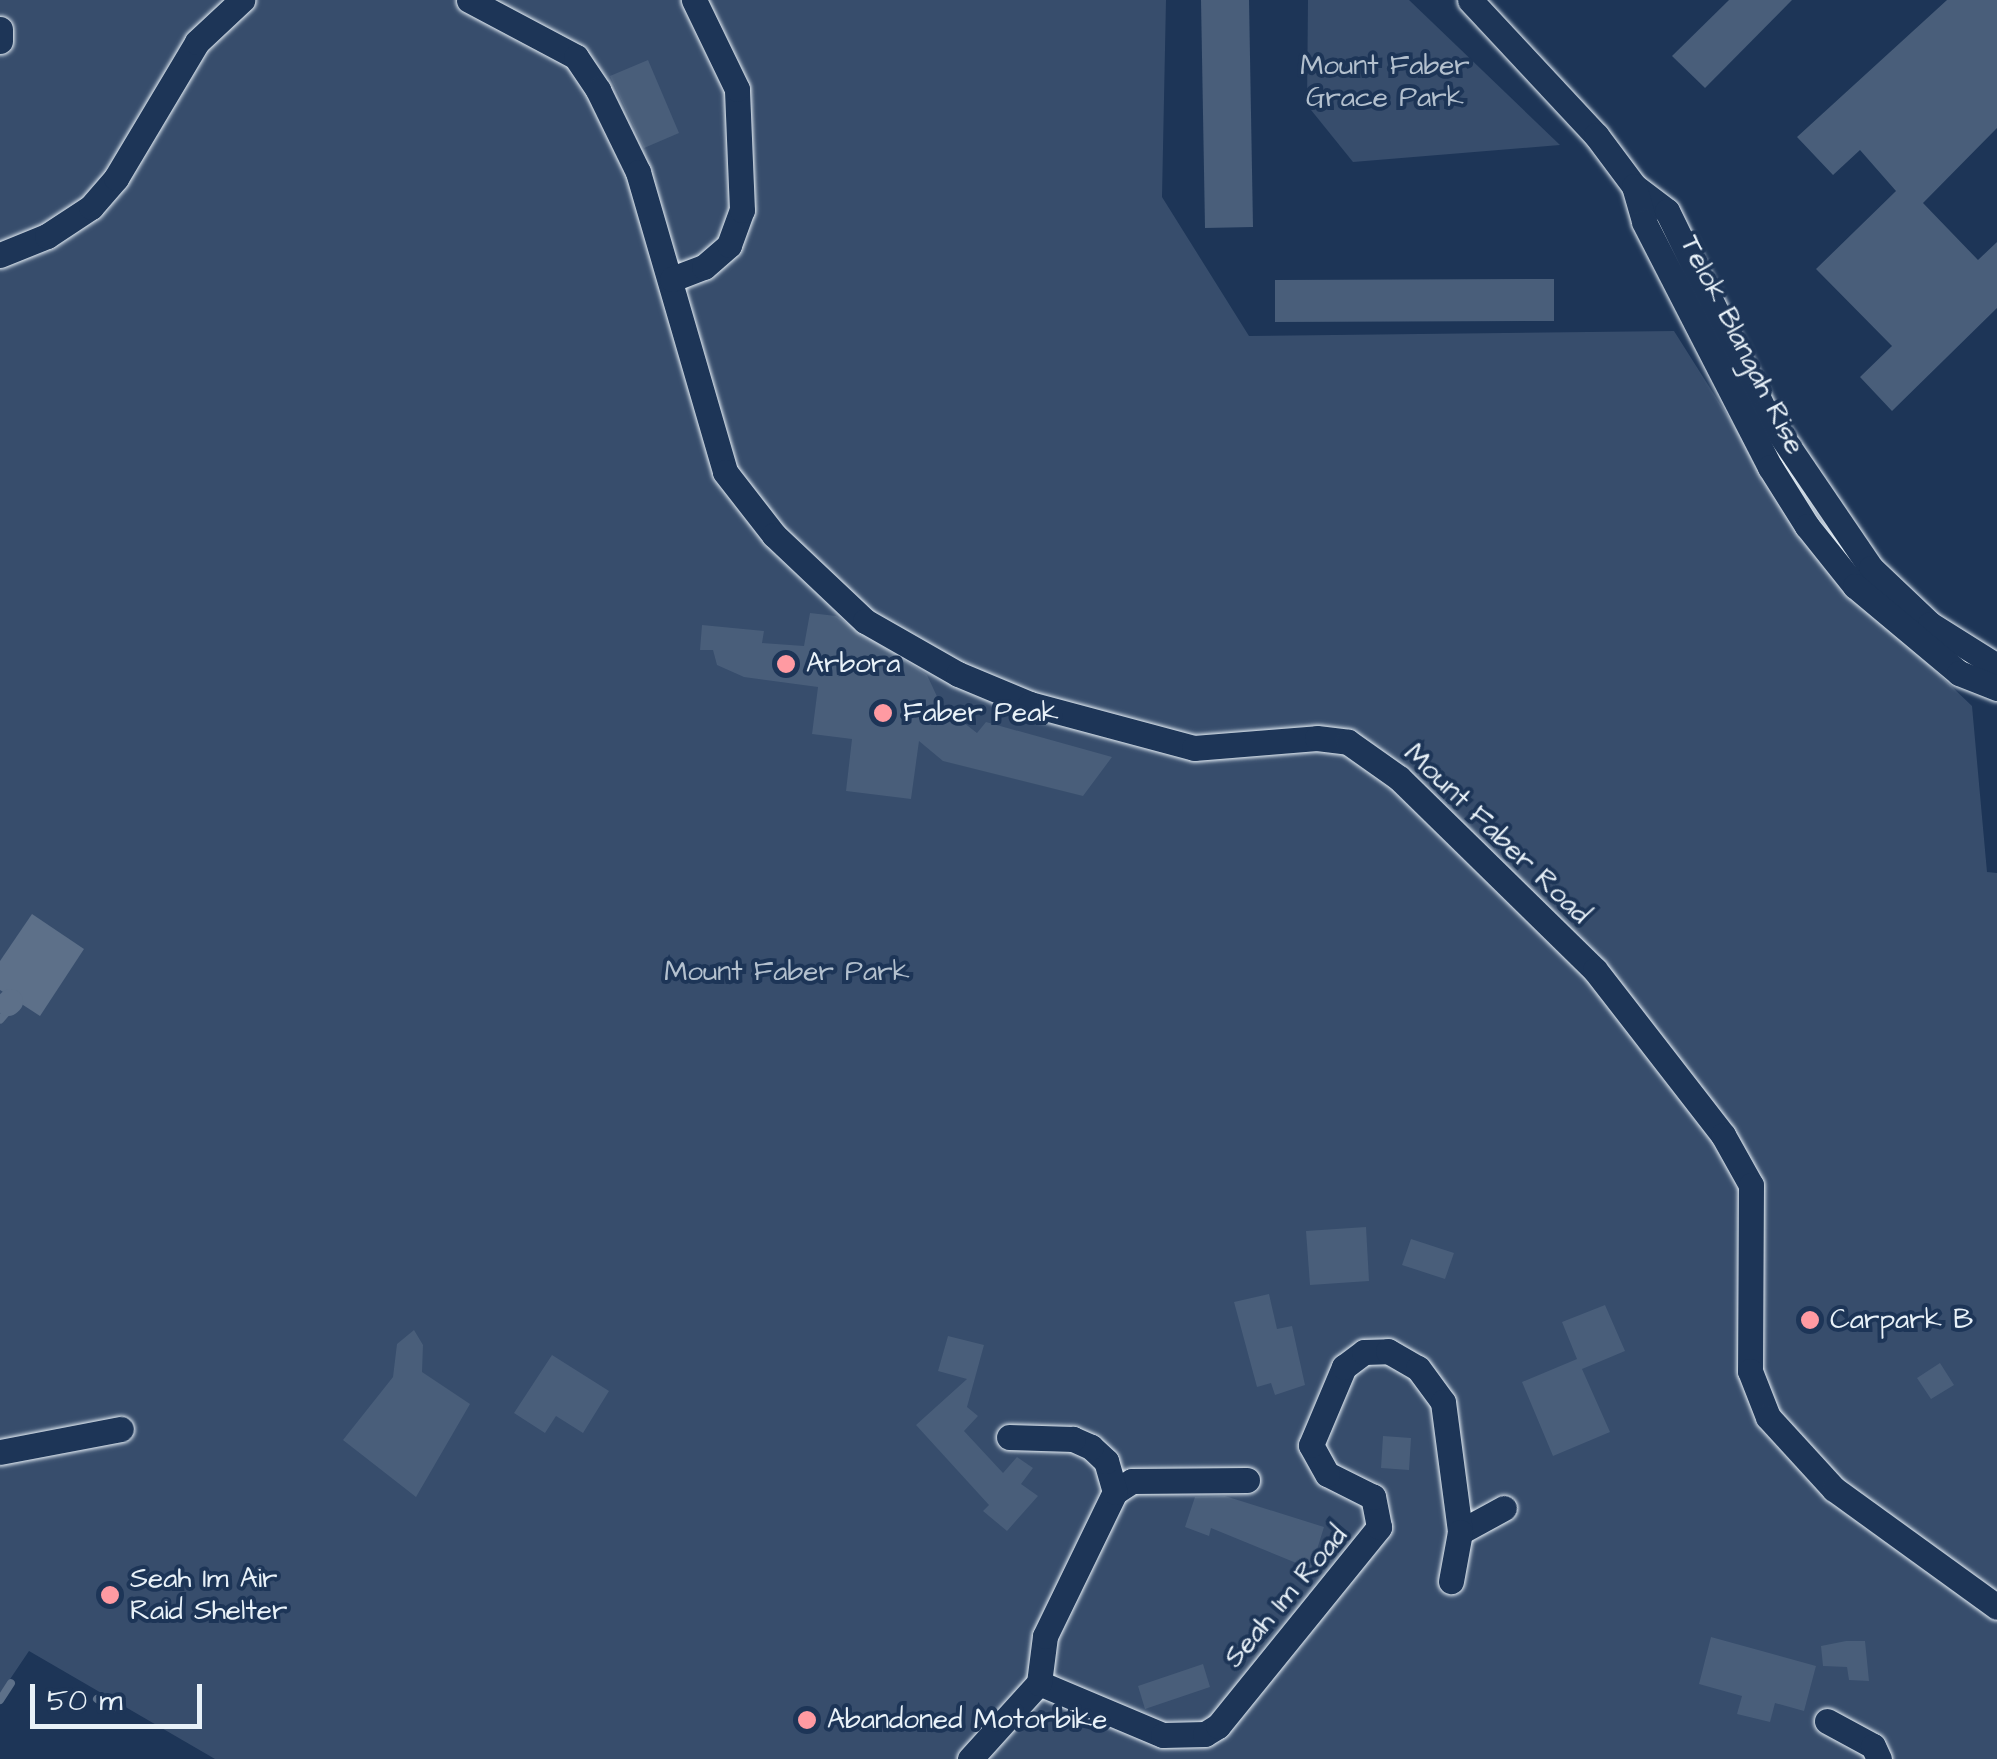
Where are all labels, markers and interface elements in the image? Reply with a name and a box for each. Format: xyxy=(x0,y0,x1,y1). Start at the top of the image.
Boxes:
park label: Mount Faber Grace Park xyxy=(1300,49,1470,115)
street label: Telok Blangah Rise xyxy=(1672,230,1812,460)
place label: Arbora xyxy=(806,647,901,681)
marker: Arbora xyxy=(775,653,797,675)
place label: Faber Peak xyxy=(903,696,1059,730)
marker: Faber Peak xyxy=(872,702,894,724)
street label: Mount Faber Road xyxy=(1397,737,1597,931)
park label: Mount Faber Park xyxy=(664,955,910,989)
place label: Carpark B xyxy=(1830,1303,1973,1337)
marker: Carpark B xyxy=(1799,1309,1821,1331)
street label: Seah Im Road xyxy=(1217,1520,1355,1674)
place label: Seah Im Air Raid Shelter xyxy=(130,1562,287,1628)
marker: Seah Im Air Raid Shelter xyxy=(99,1584,121,1606)
scale bar xyxy=(35,1664,208,1726)
text: 50 m xyxy=(47,1680,123,1722)
place label: Abandoned Motorbike xyxy=(827,1703,1107,1737)
marker: Abandoned Motorbike xyxy=(796,1709,818,1731)

